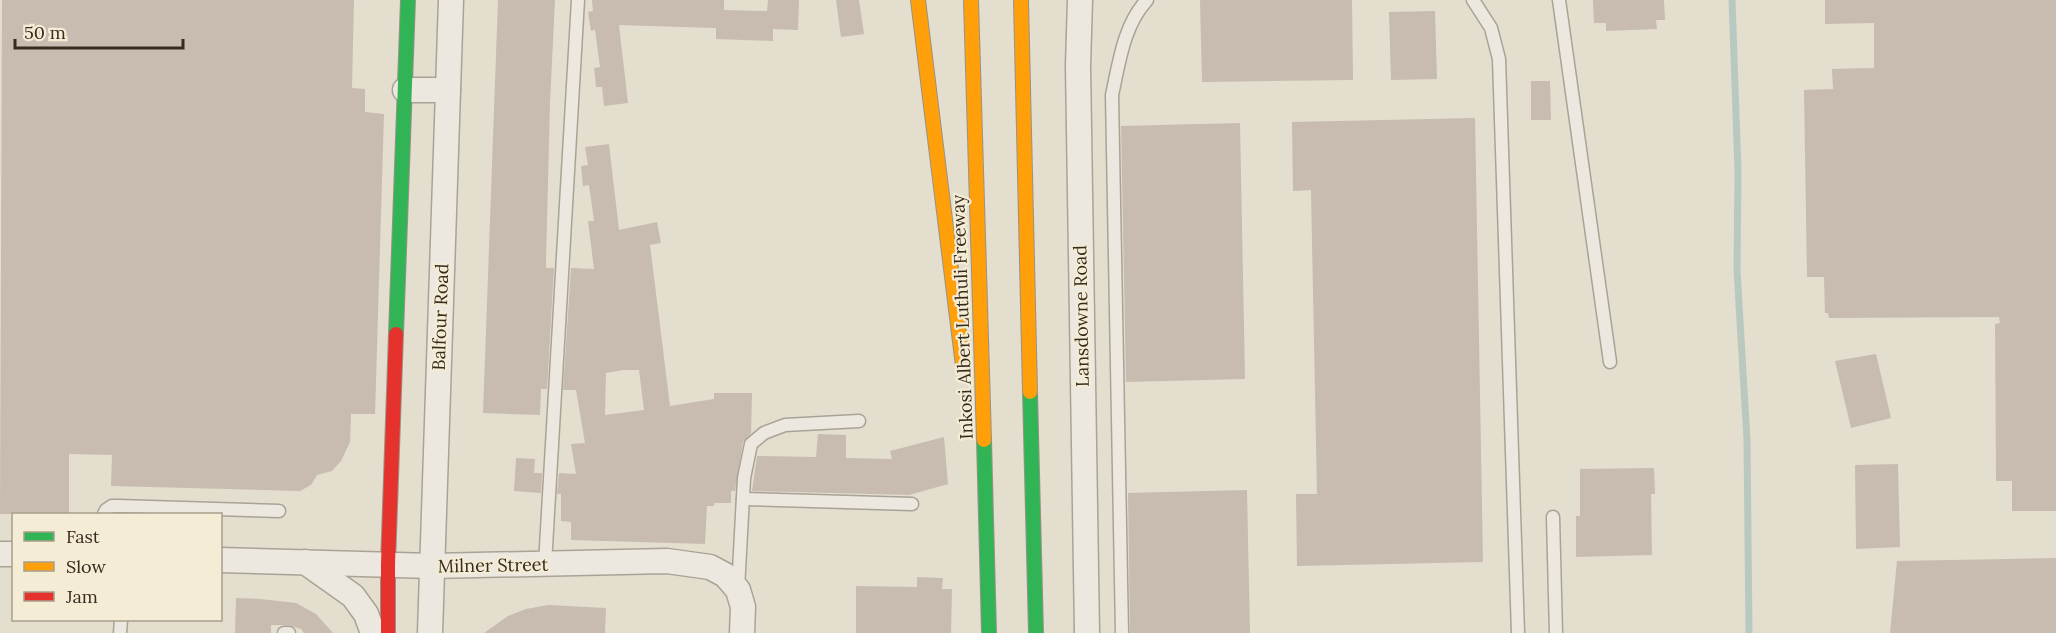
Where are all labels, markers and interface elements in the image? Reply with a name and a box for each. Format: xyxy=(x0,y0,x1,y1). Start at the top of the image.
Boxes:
scale bar xyxy=(15,12,183,50)
text: 50 m xyxy=(24,21,66,44)
street label: Inkosi Albert Luthuli Freeway xyxy=(946,194,978,440)
street label: Lansdowne Road xyxy=(1068,245,1094,387)
street label: Balfour Road xyxy=(427,263,453,371)
legend xyxy=(12,513,222,621)
text: Fast xyxy=(66,525,100,548)
street label: Milner Street xyxy=(437,553,549,577)
text: Slow xyxy=(66,555,106,578)
text: Jam xyxy=(65,585,98,608)

